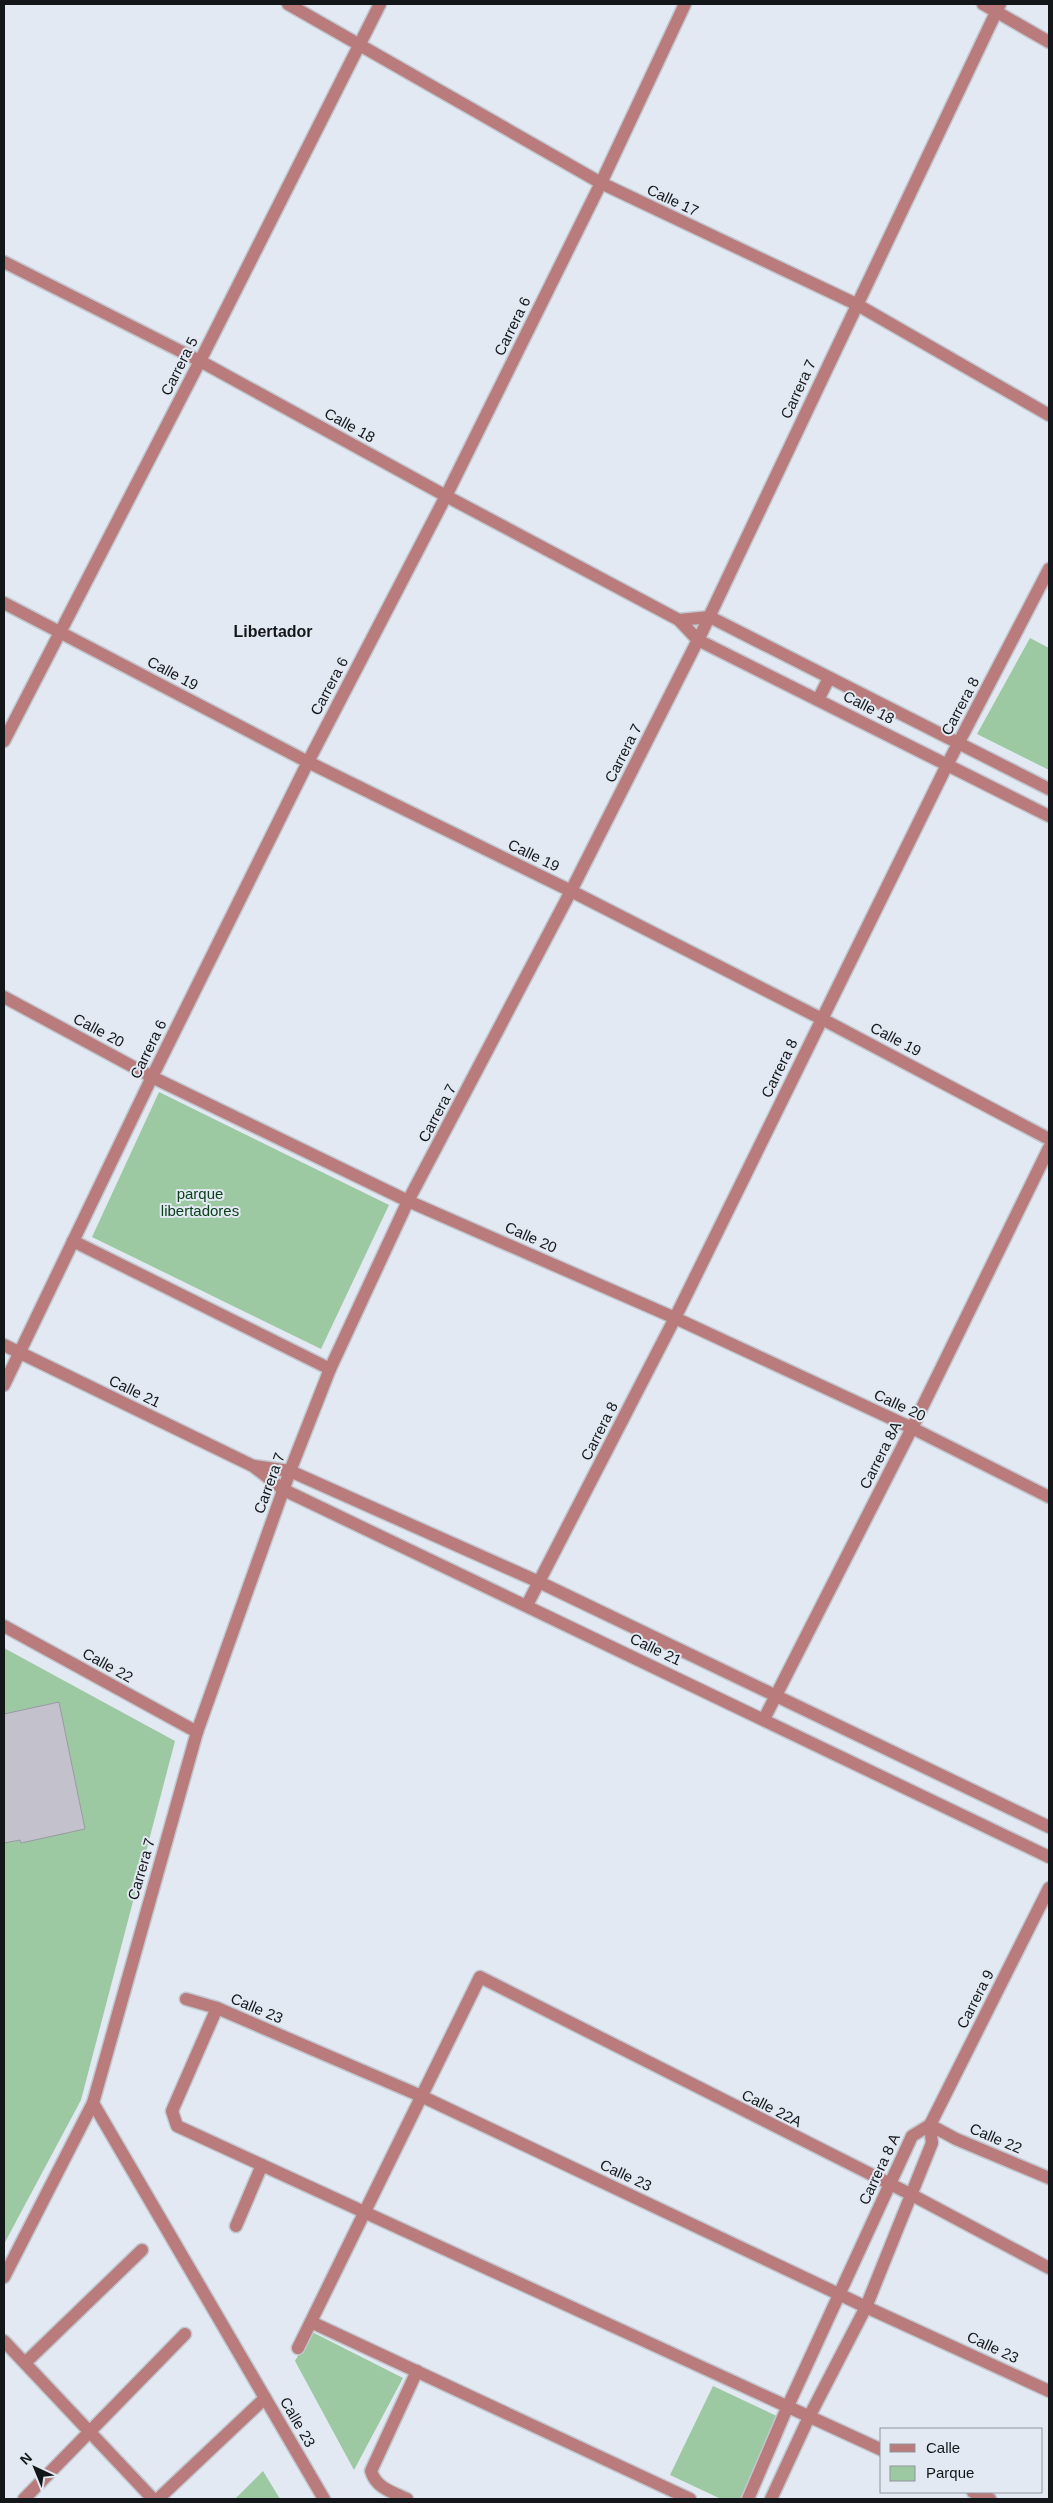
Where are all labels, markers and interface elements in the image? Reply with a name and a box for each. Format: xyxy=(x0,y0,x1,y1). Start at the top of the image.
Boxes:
street label: Calle 17 xyxy=(644,181,702,219)
street label: Carrera 6 xyxy=(490,294,534,358)
street label: Carrera 5 xyxy=(157,334,201,398)
street label: Carrera 7 xyxy=(777,357,819,421)
street label: Calle 18 xyxy=(322,404,378,446)
district label: Libertador xyxy=(233,623,313,640)
street label: Calle 19 xyxy=(145,653,201,693)
street label: Carrera 6 xyxy=(307,654,351,718)
street label: Carrera 8 xyxy=(938,674,982,738)
street label: Calle 18 xyxy=(841,687,897,727)
street label: Carrera 7 xyxy=(601,721,645,785)
street label: Calle 19 xyxy=(506,835,562,875)
street label: Calle 20 xyxy=(71,1010,127,1050)
street label: Carrera 6 xyxy=(126,1017,170,1081)
street label: Calle 19 xyxy=(868,1019,924,1059)
street label: Carrera 8 xyxy=(757,1036,801,1100)
street label: Carrera 7 xyxy=(415,1081,459,1145)
park label: parque libertadores xyxy=(161,1185,239,1219)
street label: Calle 20 xyxy=(502,1218,560,1256)
street label: Calle 21 xyxy=(107,1371,163,1411)
street label: Calle 20 xyxy=(871,1386,929,1424)
street label: Carrera 8 xyxy=(577,1399,621,1463)
street label: Carrera 8A xyxy=(856,1418,904,1492)
street label: Carrera 7 xyxy=(250,1450,288,1516)
street label: Calle 21 xyxy=(628,1629,684,1669)
street label: Calle 22 xyxy=(80,1644,136,1686)
street label: Carrera 7 xyxy=(124,1836,158,1902)
street label: Carrera 9 xyxy=(953,1967,997,2031)
street label: Calle 23 xyxy=(228,1989,286,2027)
street label: Calle 22A xyxy=(739,2086,805,2130)
street label: Calle 22 xyxy=(967,2119,1025,2157)
street label: Carrera 8 A xyxy=(855,2131,903,2207)
street label: Calle 23 xyxy=(597,2156,655,2194)
street label: Calle 23 xyxy=(964,2328,1022,2366)
street label: Calle 23 xyxy=(277,2394,319,2450)
legend xyxy=(880,2428,1043,2493)
text: Calle xyxy=(926,2439,960,2456)
north arrow xyxy=(10,2443,60,2493)
text: N xyxy=(17,2449,35,2468)
text: Parque xyxy=(926,2464,974,2481)

